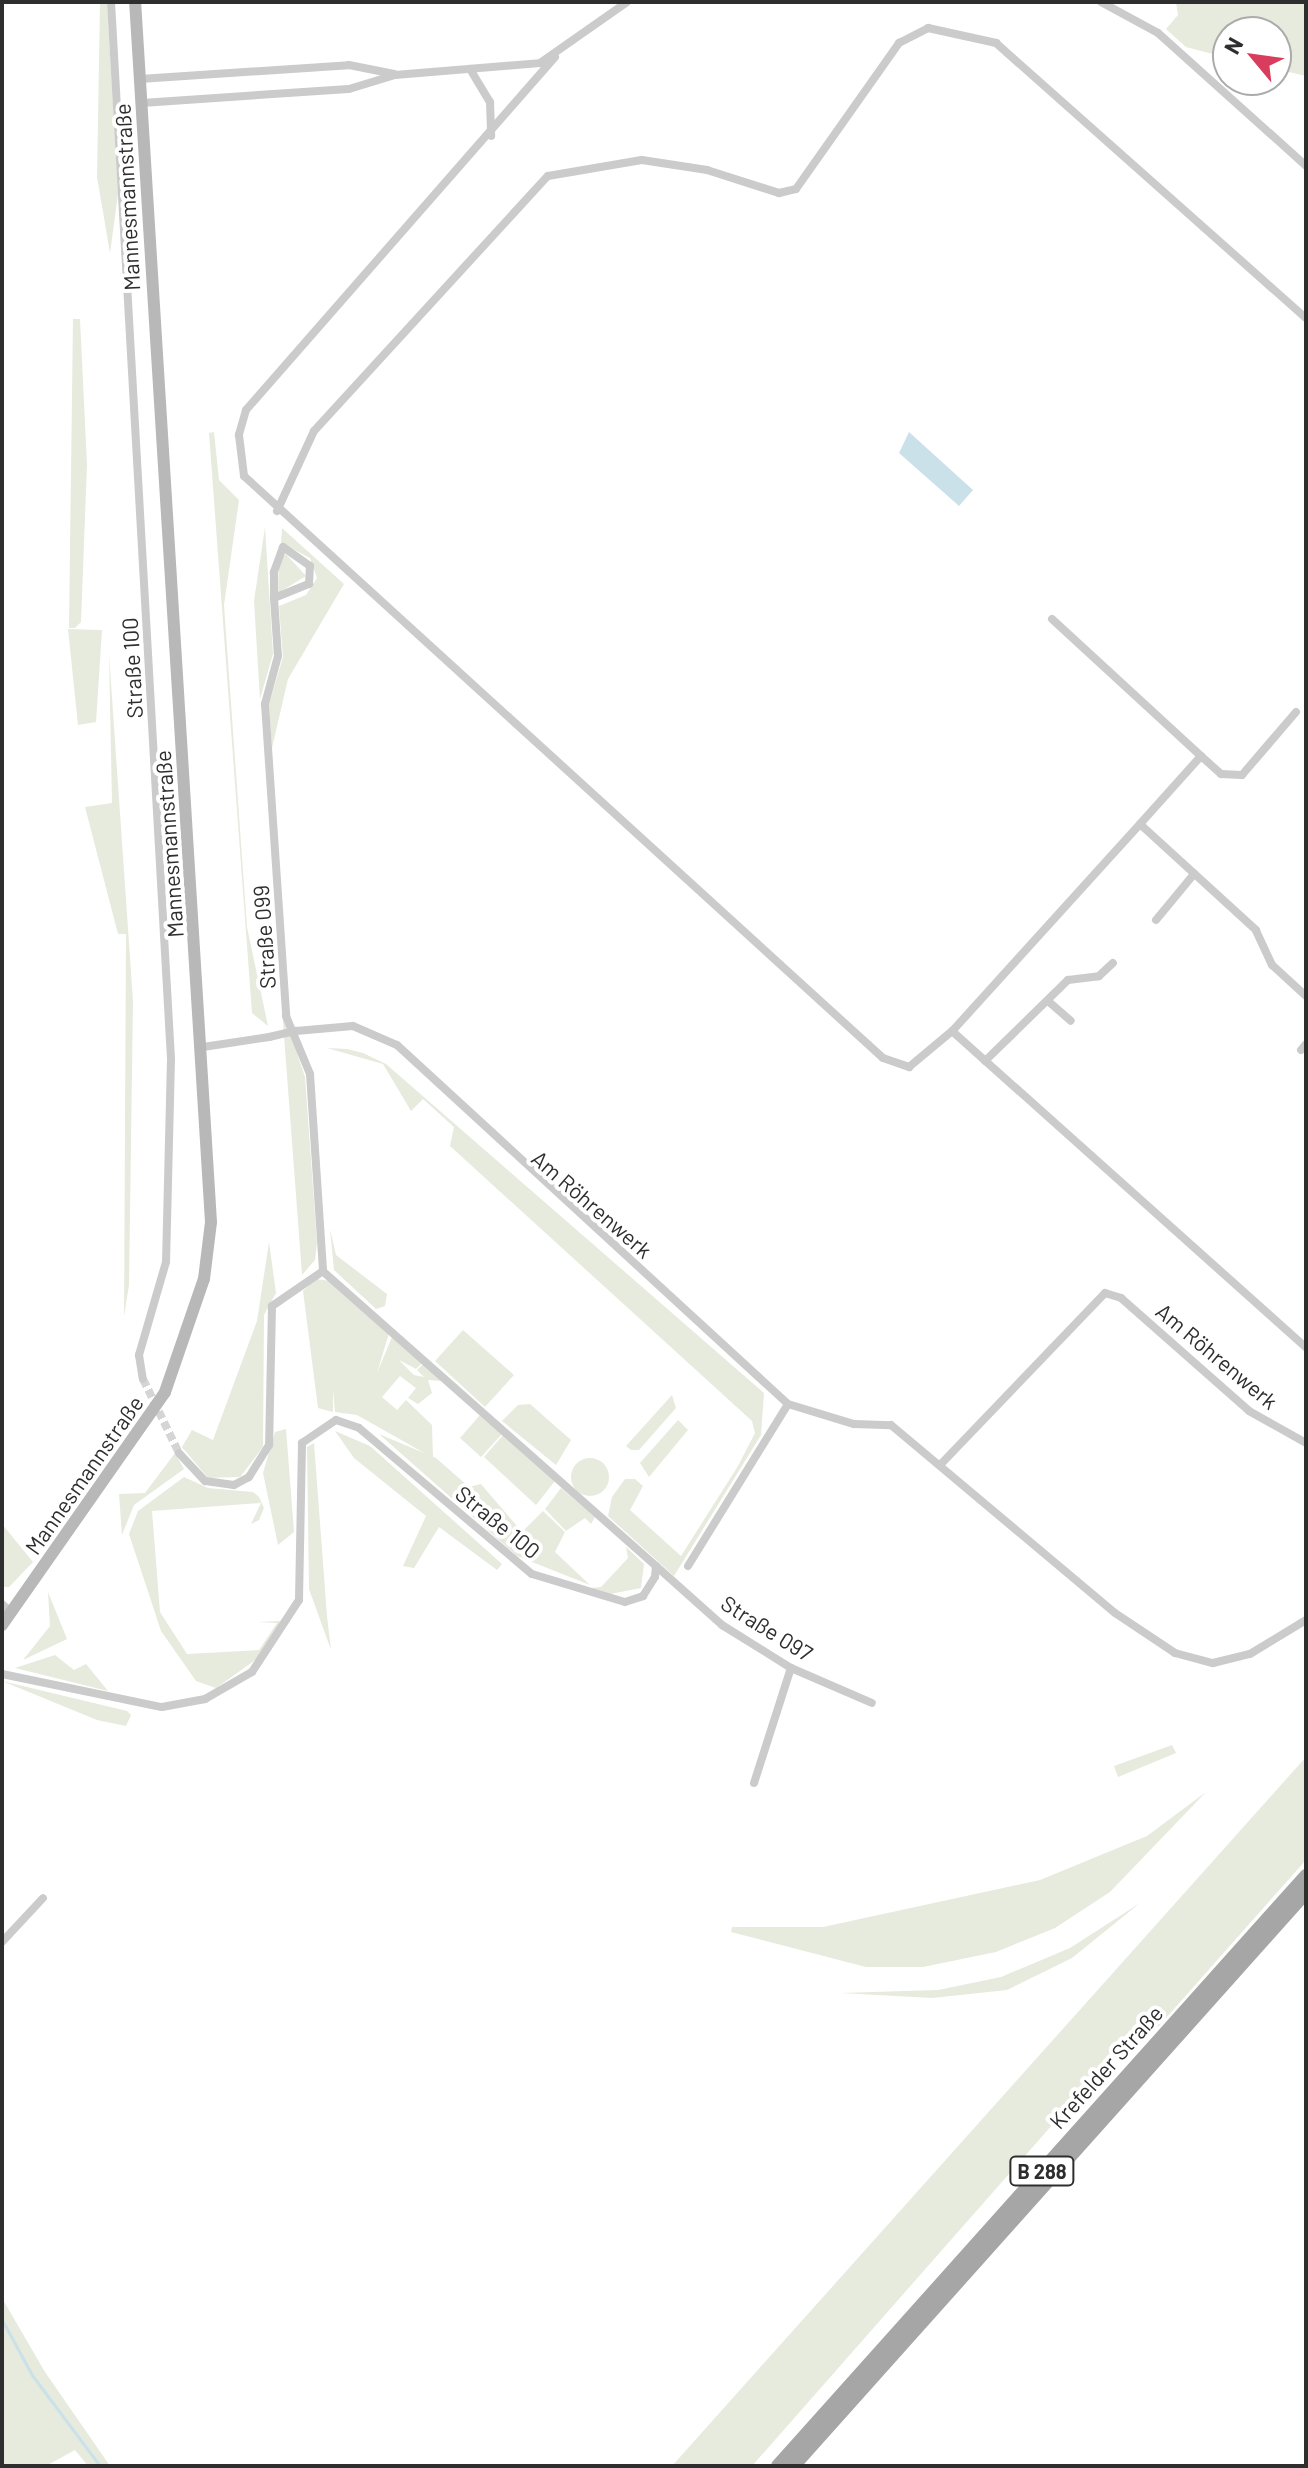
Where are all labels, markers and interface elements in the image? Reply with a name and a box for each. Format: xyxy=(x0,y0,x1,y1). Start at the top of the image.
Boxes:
north arrow xyxy=(1212,16,1292,96)
text: N xyxy=(1218,33,1248,58)
street label: Mannesmannstraße xyxy=(109,103,145,291)
street label: Straße 100 xyxy=(116,617,148,719)
street label: Mannesmannstraße xyxy=(149,750,189,938)
street label: Straße 099 xyxy=(247,884,281,990)
street label: Am Röhrenwerk xyxy=(527,1145,657,1263)
street label: Am Röhrenwerk xyxy=(1151,1298,1283,1414)
street label: Mannesmannstraße xyxy=(19,1391,149,1559)
street label: Straße 100 xyxy=(450,1480,546,1564)
street label: Straße 097 xyxy=(716,1590,818,1666)
street label: Krefelder Straße xyxy=(1044,2000,1168,2134)
road number: B 288 xyxy=(1008,2155,1076,2187)

